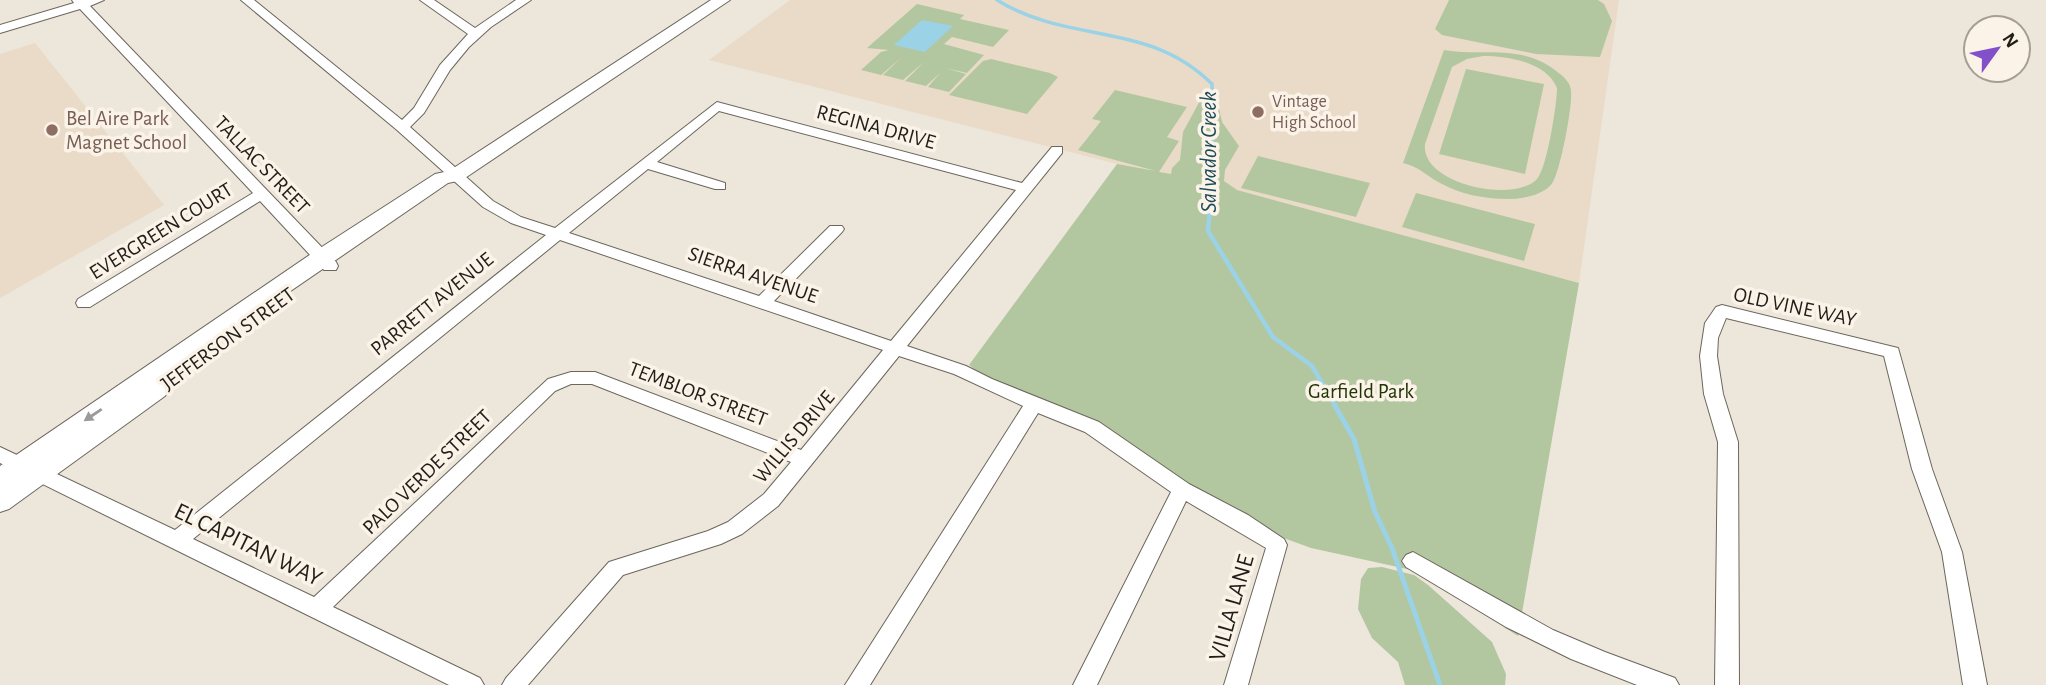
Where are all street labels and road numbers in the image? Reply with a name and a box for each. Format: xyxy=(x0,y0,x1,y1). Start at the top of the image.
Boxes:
street label: REGINA DRIVE xyxy=(814,101,938,153)
street label: TALLAC STREET xyxy=(210,112,314,218)
street label: EVERGREEN COURT xyxy=(86,179,236,283)
street label: SIERRA AVENUE xyxy=(685,243,821,307)
street label: PARRETT AVENUE xyxy=(367,248,497,360)
street label: JEFFERSON STREET xyxy=(157,284,299,394)
street label: OLD VINE WAY xyxy=(1732,284,1858,330)
street label: TEMBLOR STREET xyxy=(626,358,770,430)
street label: WILLIS DRIVE xyxy=(750,387,838,487)
street label: PALO VERDE STREET xyxy=(359,406,495,538)
street label: EL CAPITAN WAY xyxy=(170,499,326,591)
street label: VILLA LANE xyxy=(1205,552,1259,664)

